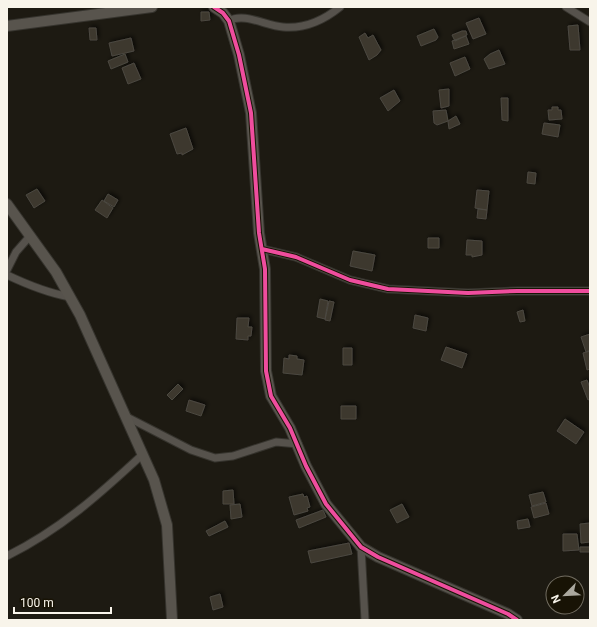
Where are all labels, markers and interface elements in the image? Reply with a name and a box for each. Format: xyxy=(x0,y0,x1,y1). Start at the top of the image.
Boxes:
north arrow xyxy=(545,575,585,615)
scale bar xyxy=(14,589,111,615)
text: N xyxy=(549,592,564,605)
text: 100 m xyxy=(20,596,54,610)

